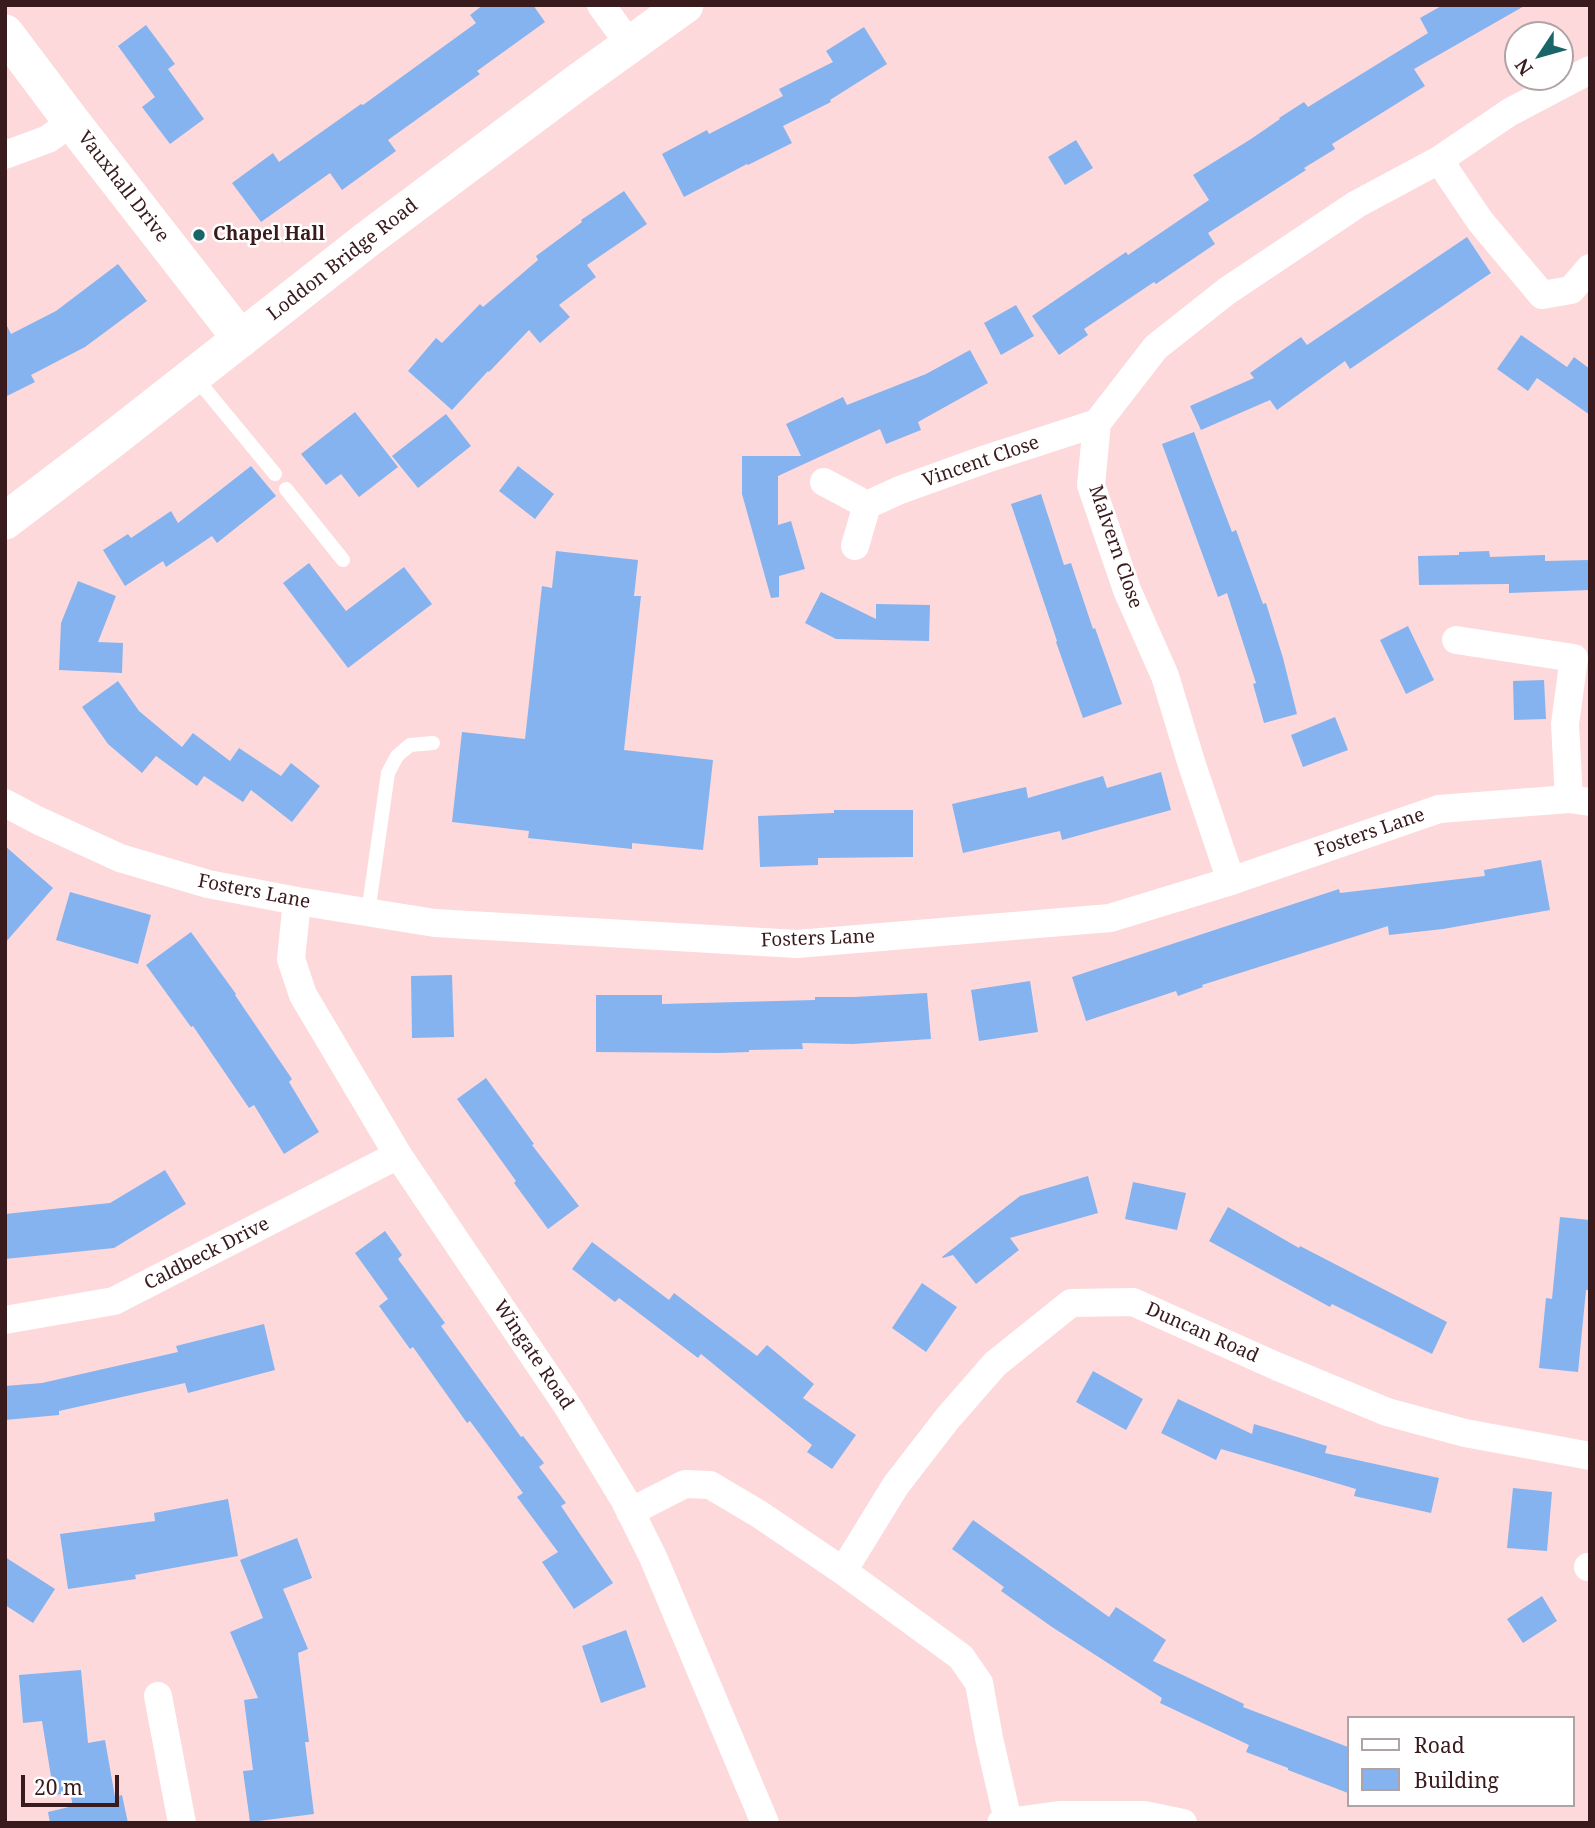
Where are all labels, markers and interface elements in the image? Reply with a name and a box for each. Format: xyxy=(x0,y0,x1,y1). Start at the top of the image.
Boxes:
north arrow xyxy=(1504,21,1574,91)
text: N xyxy=(1509,53,1539,81)
street label: Vauxhall Drive xyxy=(72,127,174,247)
street label: Loddon Bridge Road xyxy=(263,194,423,326)
place label: Chapel Hall xyxy=(213,224,325,246)
marker: Chapel Hall xyxy=(191,227,207,243)
street label: Vincent Close xyxy=(920,431,1042,493)
street label: Malvern Close xyxy=(1083,482,1147,612)
street label: Fosters Lane xyxy=(1312,804,1428,862)
street label: Fosters Lane xyxy=(196,870,312,914)
street label: Fosters Lane xyxy=(761,926,875,952)
street label: Caldbeck Drive xyxy=(141,1213,273,1295)
street label: Wingate Road xyxy=(488,1296,578,1414)
street label: Duncan Road xyxy=(1142,1298,1262,1368)
legend xyxy=(1346,1716,1574,1807)
text: Road xyxy=(1414,1731,1465,1759)
scale bar xyxy=(24,1762,122,1806)
text: Building xyxy=(1414,1766,1499,1794)
text: 20 m xyxy=(34,1773,83,1801)

